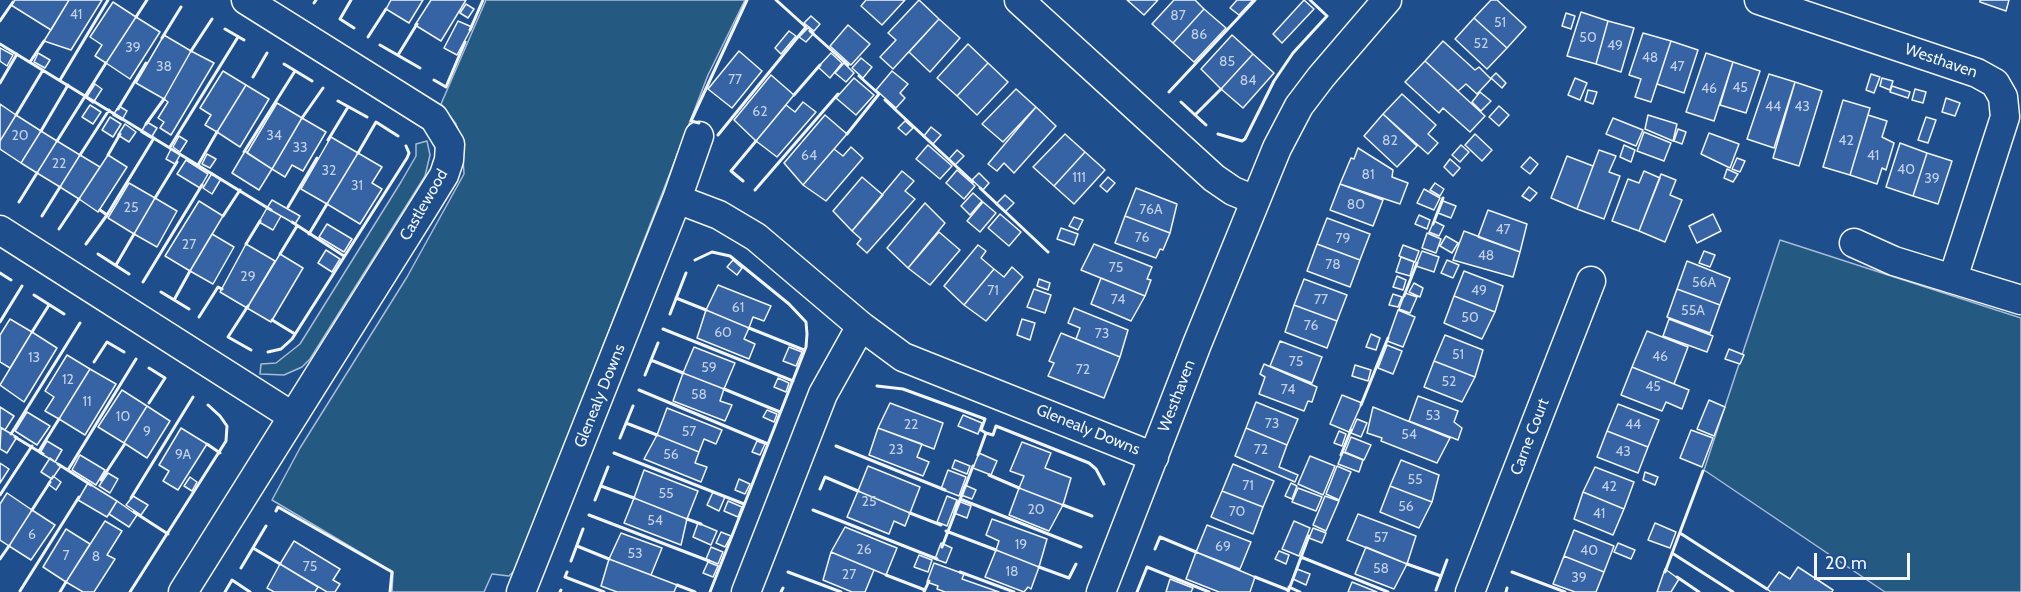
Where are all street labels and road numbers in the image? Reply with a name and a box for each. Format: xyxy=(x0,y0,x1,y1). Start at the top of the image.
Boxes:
street label: Westhaven xyxy=(1902,40,1980,82)
street label: Castlewood xyxy=(396,166,452,244)
street label: Glenealy Downs xyxy=(570,341,630,451)
street label: Westhaven xyxy=(1154,357,1200,435)
street label: Carne Court xyxy=(1507,396,1553,478)
street label: Glenealy Downs xyxy=(1033,400,1143,460)

